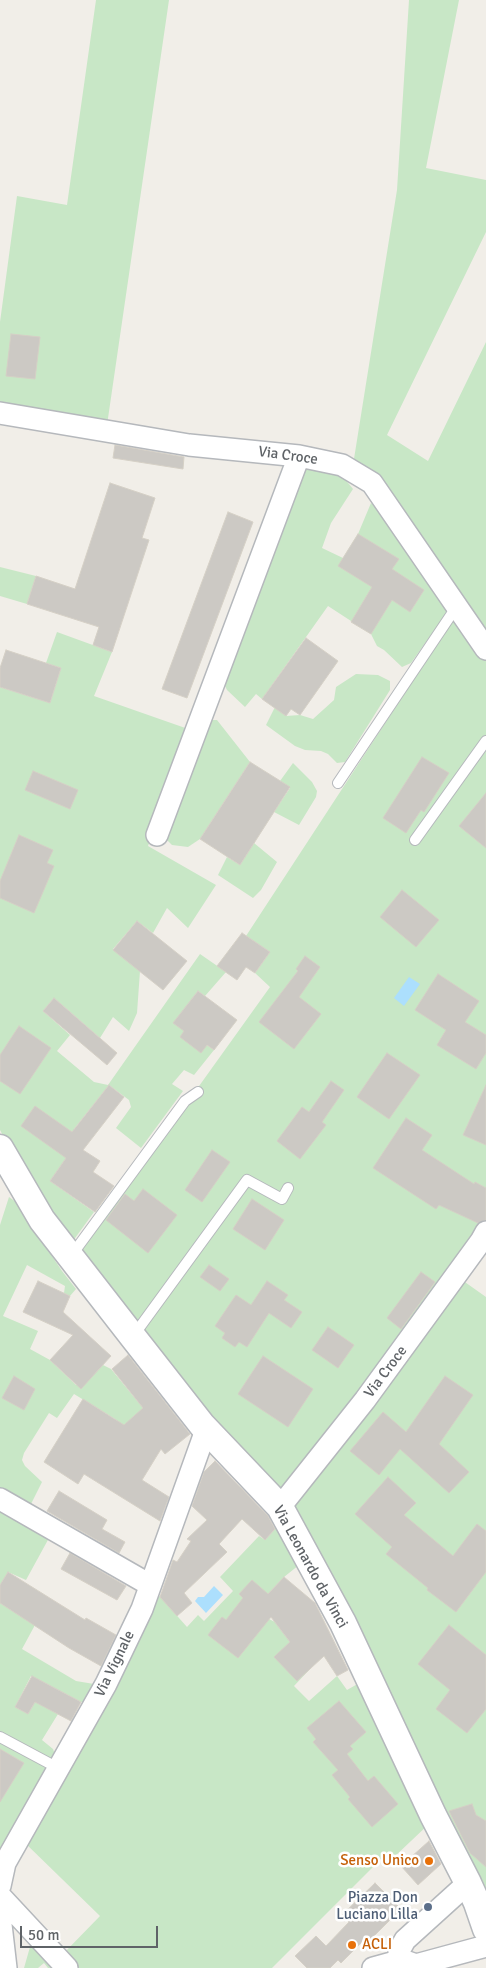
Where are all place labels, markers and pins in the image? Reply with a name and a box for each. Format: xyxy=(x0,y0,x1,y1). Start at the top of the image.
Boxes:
place label: Senso Unico xyxy=(340,1852,419,1870)
marker: Senso Unico xyxy=(423,1855,435,1867)
place label: Piazza Don Luciano Lilla xyxy=(336,1889,418,1924)
marker: Piazza Don Luciano Lilla xyxy=(422,1901,434,1913)
place label: ACLI xyxy=(362,1936,392,1954)
marker: ACLI xyxy=(346,1939,358,1951)

